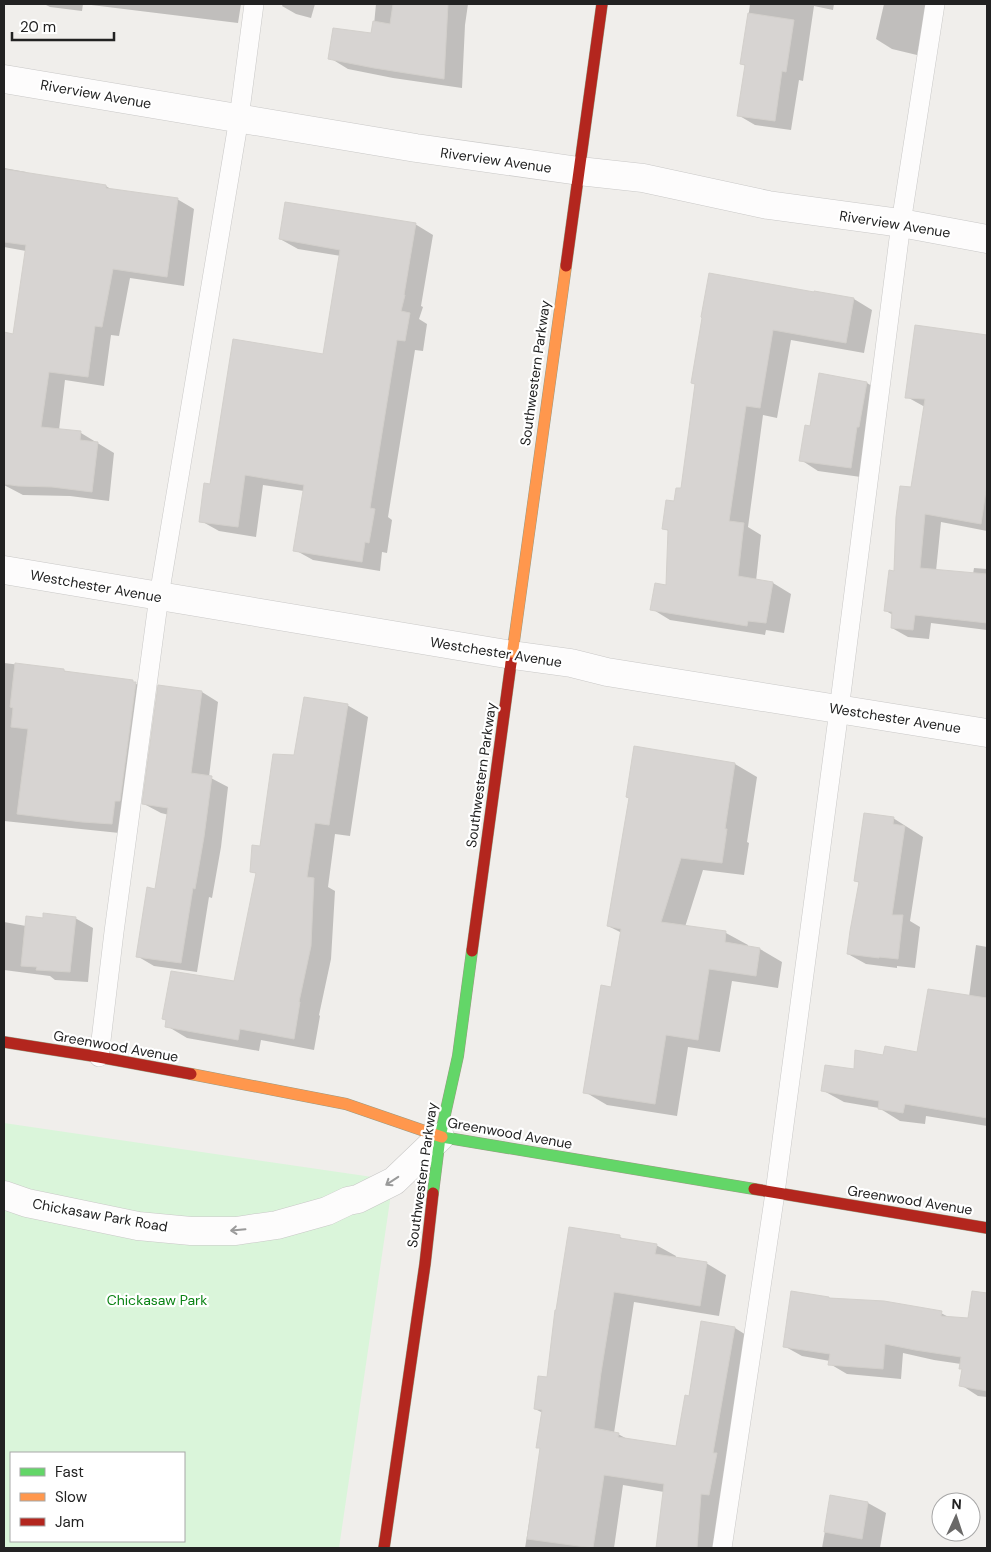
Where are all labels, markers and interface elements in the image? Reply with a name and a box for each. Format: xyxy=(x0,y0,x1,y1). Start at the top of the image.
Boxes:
scale bar xyxy=(12,10,115,42)
text: 20 m xyxy=(20,17,56,37)
street label: Riverview Avenue xyxy=(39,75,153,113)
street label: Riverview Avenue xyxy=(439,143,553,177)
street label: Riverview Avenue xyxy=(838,206,952,242)
street label: Southwestern Parkway xyxy=(516,299,554,447)
street label: Westchester Avenue xyxy=(29,566,163,606)
street label: Westchester Avenue xyxy=(429,633,563,671)
street label: Westchester Avenue xyxy=(828,699,962,737)
street label: Southwestern Parkway xyxy=(462,701,500,849)
street label: Greenwood Avenue xyxy=(52,1026,180,1066)
street label: Southwestern Parkway xyxy=(403,1101,441,1249)
street label: Greenwood Avenue xyxy=(446,1113,574,1153)
one-way arrow xyxy=(385,1176,399,1186)
street label: Greenwood Avenue xyxy=(846,1181,974,1219)
street label: Chickasaw Park Road xyxy=(31,1194,169,1236)
one-way arrow xyxy=(231,1225,247,1235)
park label: Chickasaw Park xyxy=(107,1291,207,1309)
legend xyxy=(10,1452,185,1542)
text: Fast xyxy=(55,1462,84,1482)
text: Slow xyxy=(55,1487,88,1507)
north arrow xyxy=(931,1492,981,1542)
text: N xyxy=(951,1495,962,1513)
text: Jam xyxy=(55,1512,84,1532)

